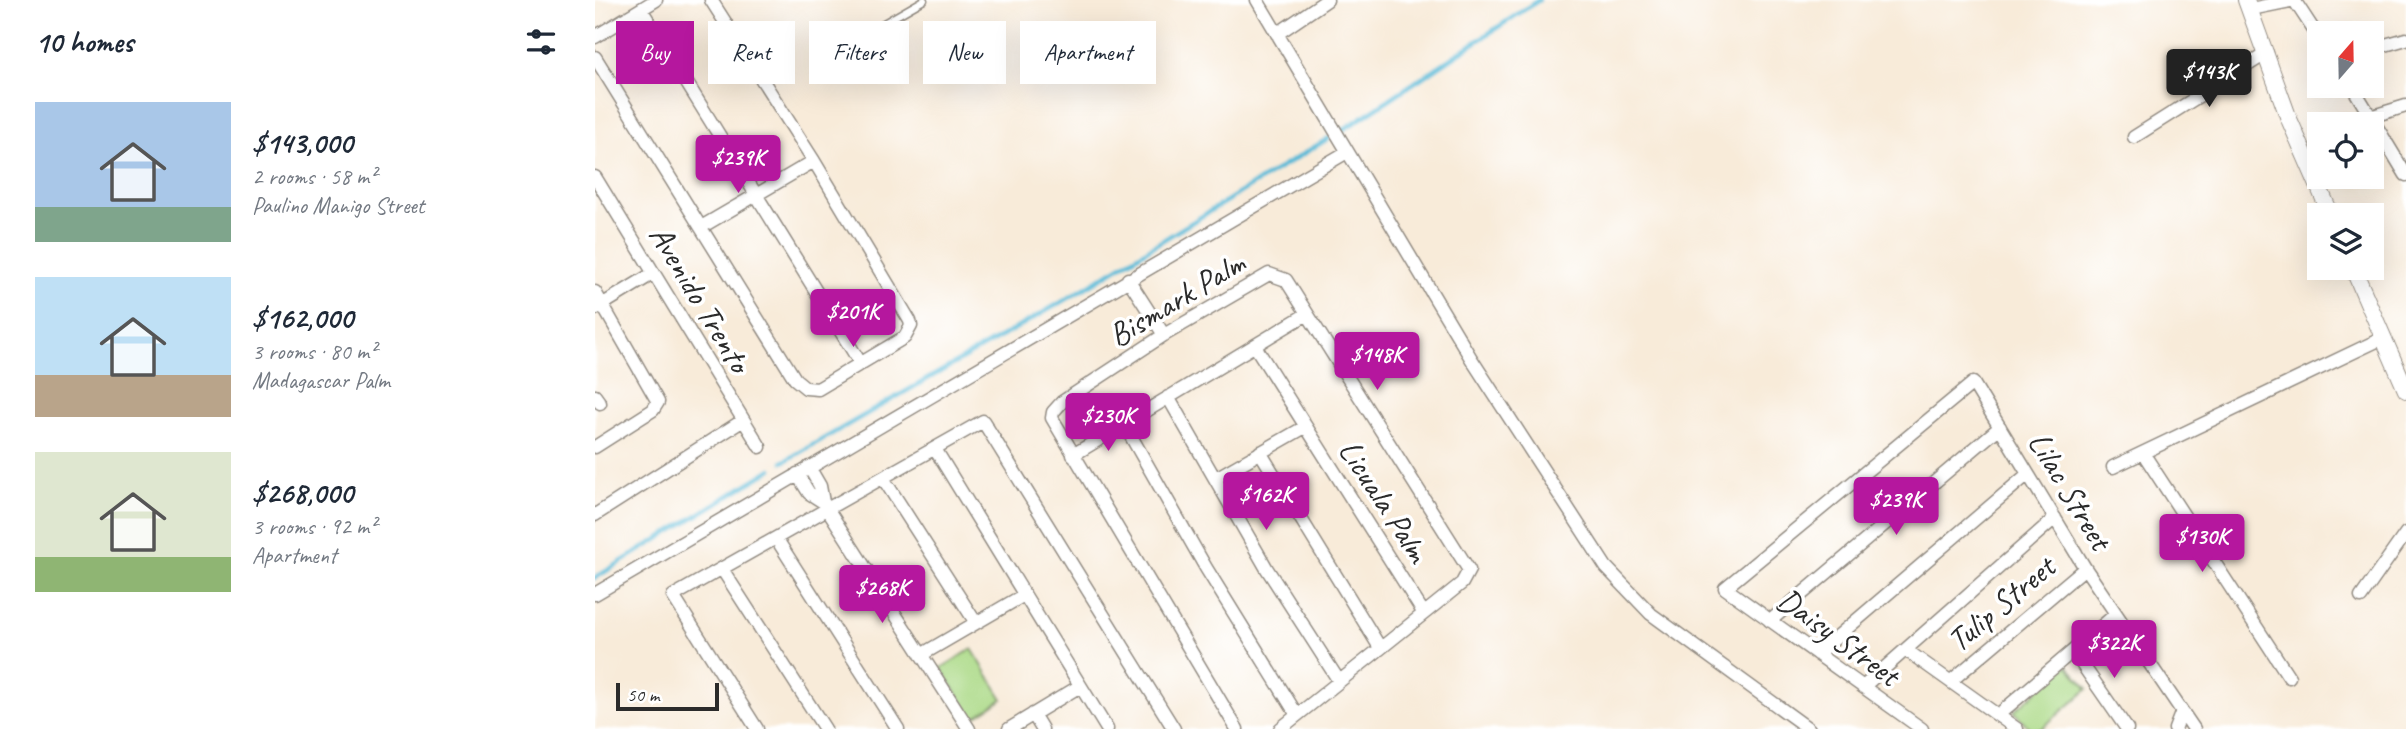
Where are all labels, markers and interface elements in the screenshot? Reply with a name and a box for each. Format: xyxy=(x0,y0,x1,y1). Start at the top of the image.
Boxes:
chip: Buy xyxy=(616,21,694,84)
chip: Rent xyxy=(708,21,795,84)
chip: Filters xyxy=(809,21,909,84)
chip: New xyxy=(923,21,1006,84)
chip: Apartment xyxy=(1020,21,1156,84)
north arrow xyxy=(2307,21,2383,98)
map controls xyxy=(2307,21,2384,280)
text: 10 homes xyxy=(35,23,133,61)
icon: filters xyxy=(522,23,560,61)
pin: $143K xyxy=(2160,50,2258,109)
text: $143K xyxy=(2182,57,2236,86)
button: locate xyxy=(2307,112,2384,189)
text: $143,000 xyxy=(252,124,352,162)
icon: home xyxy=(91,130,175,214)
pin: $239K xyxy=(689,136,787,195)
text: $239K xyxy=(712,143,764,172)
text: 2 rooms · 58 m² xyxy=(252,162,376,191)
text: Paulino Manigo Street xyxy=(252,191,424,220)
button: layers xyxy=(2307,203,2384,280)
street label: Avenido Trento xyxy=(640,217,762,383)
street label: Bismark Palm xyxy=(1101,241,1254,356)
pin: $201K xyxy=(804,290,902,349)
text: $201K xyxy=(826,297,880,326)
text: $162,000 xyxy=(252,299,353,337)
icon: home xyxy=(91,305,175,389)
pin: $148K xyxy=(1328,332,1426,392)
text: 3 rooms · 80 m² xyxy=(252,337,376,366)
text: $148K xyxy=(1350,340,1404,369)
text: Madagascar Palm xyxy=(252,366,390,395)
pin: $230K xyxy=(1059,393,1157,453)
text: $230K xyxy=(1081,401,1135,430)
street label: Lilac Street xyxy=(2019,424,2123,560)
street label: Licuala Palm xyxy=(1329,432,1440,572)
pin: $162K xyxy=(1217,472,1315,532)
text: $268,000 xyxy=(252,474,353,512)
pin: $239K xyxy=(1847,477,1945,537)
icon: home xyxy=(91,480,175,564)
text: $162K xyxy=(1239,480,1293,509)
text: $239K xyxy=(1870,485,1922,514)
text: 3 rooms · 92 m² xyxy=(252,512,376,541)
pin: $130K xyxy=(2153,514,2251,574)
text: $130K xyxy=(2175,522,2229,551)
text: Apartment xyxy=(252,541,337,570)
street label: Tulip Street xyxy=(1938,545,2066,661)
pin: $268K xyxy=(833,566,931,625)
text: $268K xyxy=(855,573,909,602)
street label: Daisy Street xyxy=(1769,578,1910,697)
pin: $322K xyxy=(2065,620,2163,680)
text: $322K xyxy=(2087,628,2141,657)
scale bar xyxy=(616,680,719,712)
text: 50 m xyxy=(627,683,659,707)

